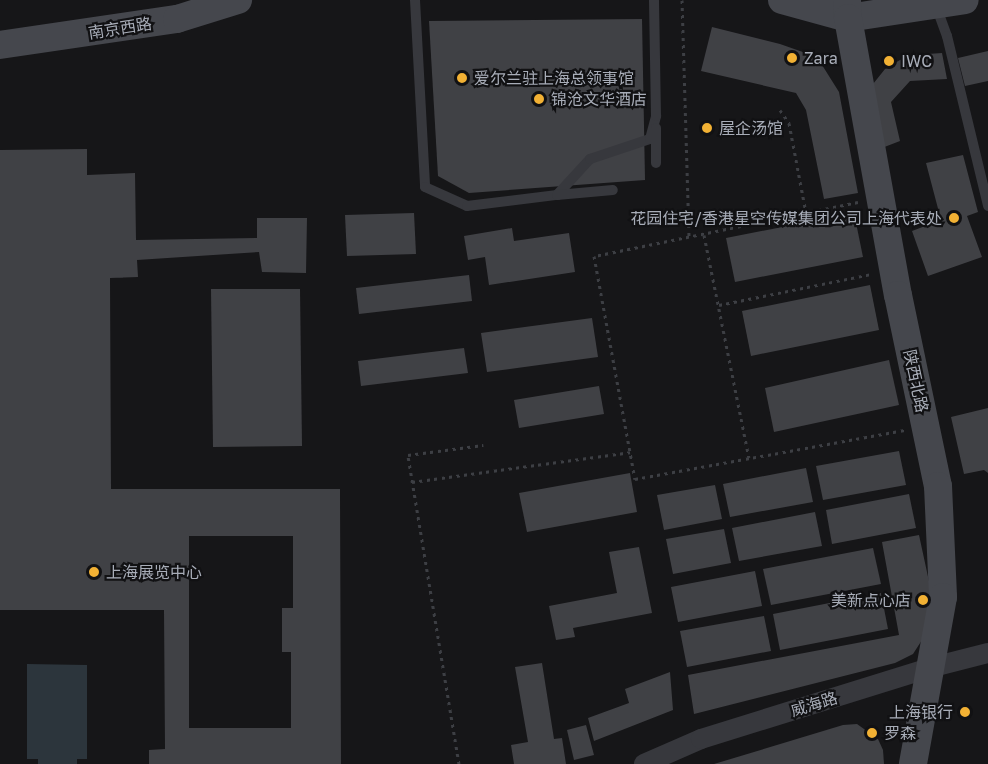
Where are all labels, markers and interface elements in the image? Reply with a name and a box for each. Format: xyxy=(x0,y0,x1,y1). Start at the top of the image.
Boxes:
street label: 南京西路 xyxy=(87,14,153,42)
place label: Zara xyxy=(804,48,838,68)
marker: Zara xyxy=(785,51,799,65)
place label: IWC xyxy=(901,51,932,71)
marker: IWC xyxy=(882,54,896,68)
place label: 爱尔兰驻上海总领事馆 xyxy=(474,68,634,88)
marker: 爱尔兰驻上海总领事馆 xyxy=(455,71,469,85)
place label: 锦沧文华酒店 xyxy=(551,89,647,109)
marker: 锦沧文华酒店 xyxy=(532,92,546,106)
place label: 屋企汤馆 xyxy=(719,118,783,138)
marker: 屋企汤馆 xyxy=(700,121,714,135)
place label: 花园住宅/香港星空传媒集团公司上海代表处 xyxy=(630,208,942,228)
marker: 花园住宅/香港星空传媒集团公司上海代表处 xyxy=(947,211,961,225)
street label: 陕西北路 xyxy=(900,348,932,414)
place label: 上海展览中心 xyxy=(106,562,202,582)
marker: 上海展览中心 xyxy=(87,565,101,579)
place label: 美新点心店 xyxy=(831,590,911,610)
marker: 美新点心店 xyxy=(916,593,930,607)
street label: 威海路 xyxy=(788,688,840,720)
place label: 上海银行 xyxy=(889,702,953,722)
marker: 上海银行 xyxy=(958,705,972,719)
place label: 罗森 xyxy=(884,723,916,743)
marker: 罗森 xyxy=(865,726,879,740)

